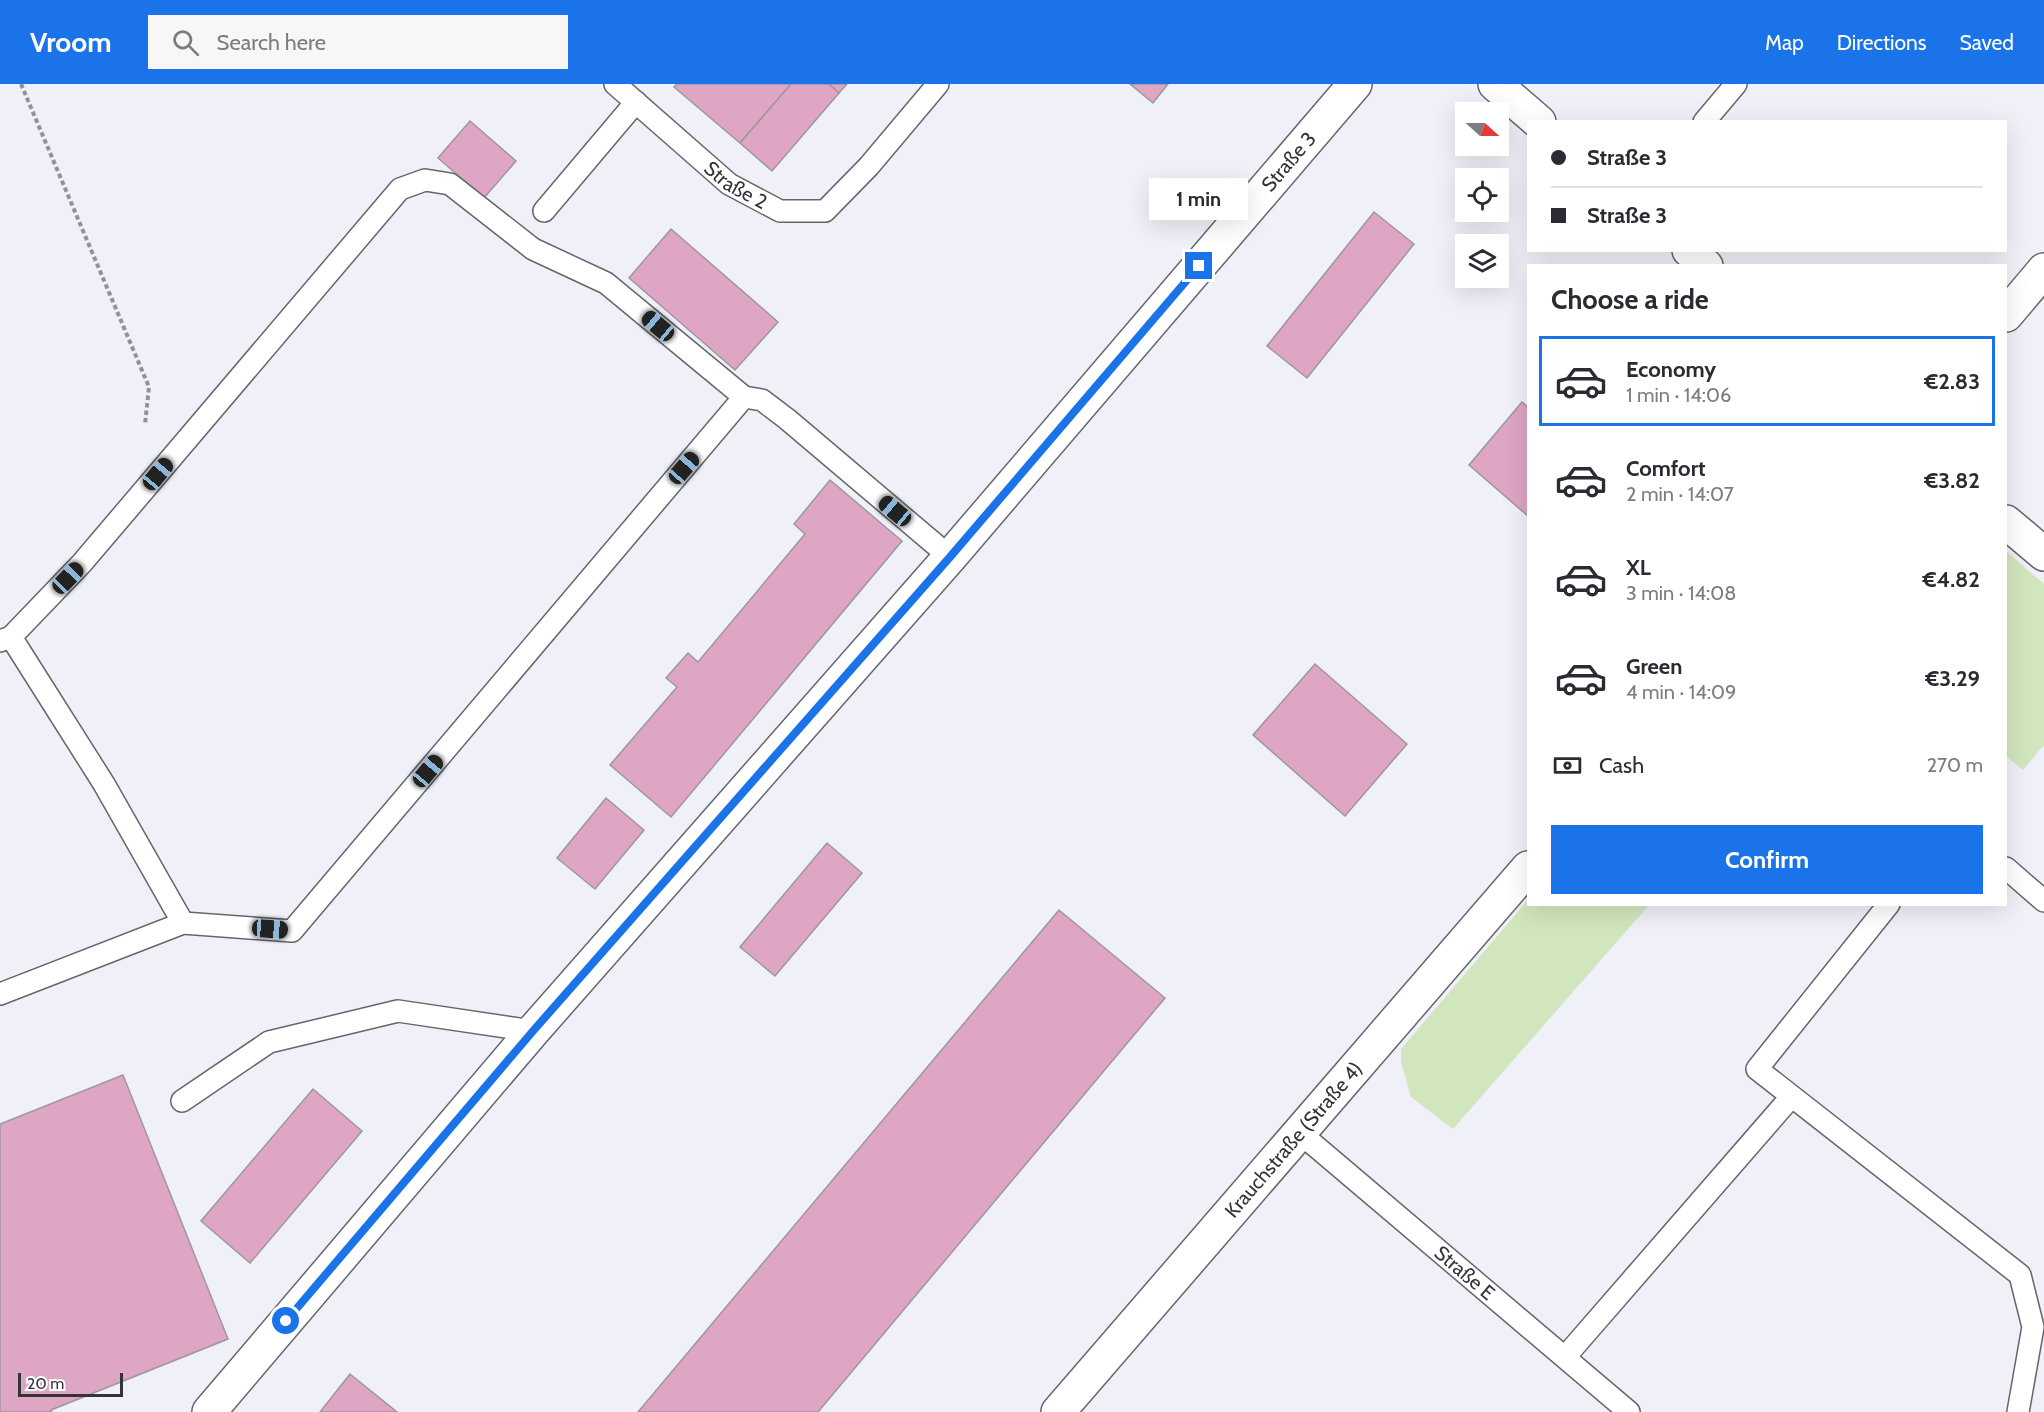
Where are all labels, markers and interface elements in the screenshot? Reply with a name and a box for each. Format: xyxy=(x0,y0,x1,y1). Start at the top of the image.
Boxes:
search box xyxy=(148,15,568,69)
text: Vroom xyxy=(30,25,112,59)
icon: search xyxy=(169,26,202,59)
text: Search here xyxy=(217,29,326,56)
text: Map xyxy=(1765,30,1804,55)
text: Directions xyxy=(1837,30,1926,55)
text: Saved xyxy=(1959,30,2014,55)
north arrow xyxy=(1455,102,1509,156)
map controls xyxy=(1455,102,1509,288)
street label: Straße 3 xyxy=(1256,127,1321,196)
text: Straße 3 xyxy=(1587,144,1667,171)
street label: Straße 2 xyxy=(699,156,771,214)
button: locate xyxy=(1455,168,1509,222)
callout: 1 min xyxy=(1150,179,1248,221)
text: 1 min xyxy=(1176,187,1221,211)
text: Straße 3 xyxy=(1587,202,1667,229)
button: layers xyxy=(1455,234,1509,288)
route end xyxy=(1185,252,1212,279)
text: Choose a ride xyxy=(1551,283,1709,316)
car xyxy=(638,308,678,344)
icon: car xyxy=(1554,354,1608,408)
text: Economy xyxy=(1626,356,1716,383)
text: €2.83 xyxy=(1924,368,1980,395)
text: 1 min · 14:06 xyxy=(1626,383,1731,407)
car xyxy=(665,449,703,487)
icon: car xyxy=(1554,453,1608,507)
car xyxy=(140,454,176,494)
text: Comfort xyxy=(1626,455,1705,482)
text: €3.82 xyxy=(1924,467,1980,494)
text: 2 min · 14:07 xyxy=(1626,482,1734,506)
car xyxy=(875,493,915,529)
icon: car xyxy=(1554,552,1608,606)
text: XL xyxy=(1626,554,1651,581)
car xyxy=(49,559,87,597)
text: €4.82 xyxy=(1922,566,1980,593)
text: 3 min · 14:08 xyxy=(1626,581,1736,605)
icon: car xyxy=(1554,651,1608,705)
text: Green xyxy=(1626,653,1682,680)
text: €3.29 xyxy=(1925,665,1980,692)
text: 4 min · 14:09 xyxy=(1626,680,1736,704)
icon: cash xyxy=(1551,749,1584,782)
car xyxy=(410,751,446,791)
text: Cash xyxy=(1599,752,1644,779)
text: 270 m xyxy=(1927,753,1983,777)
button: Confirm xyxy=(1551,825,1983,894)
car xyxy=(251,919,289,939)
street label: Krauchstraße (Straße 4) xyxy=(1220,1057,1367,1222)
street label: Straße E xyxy=(1430,1241,1500,1305)
route start xyxy=(272,1307,299,1334)
scale bar xyxy=(18,1370,123,1398)
text: 20 m xyxy=(27,1374,64,1393)

